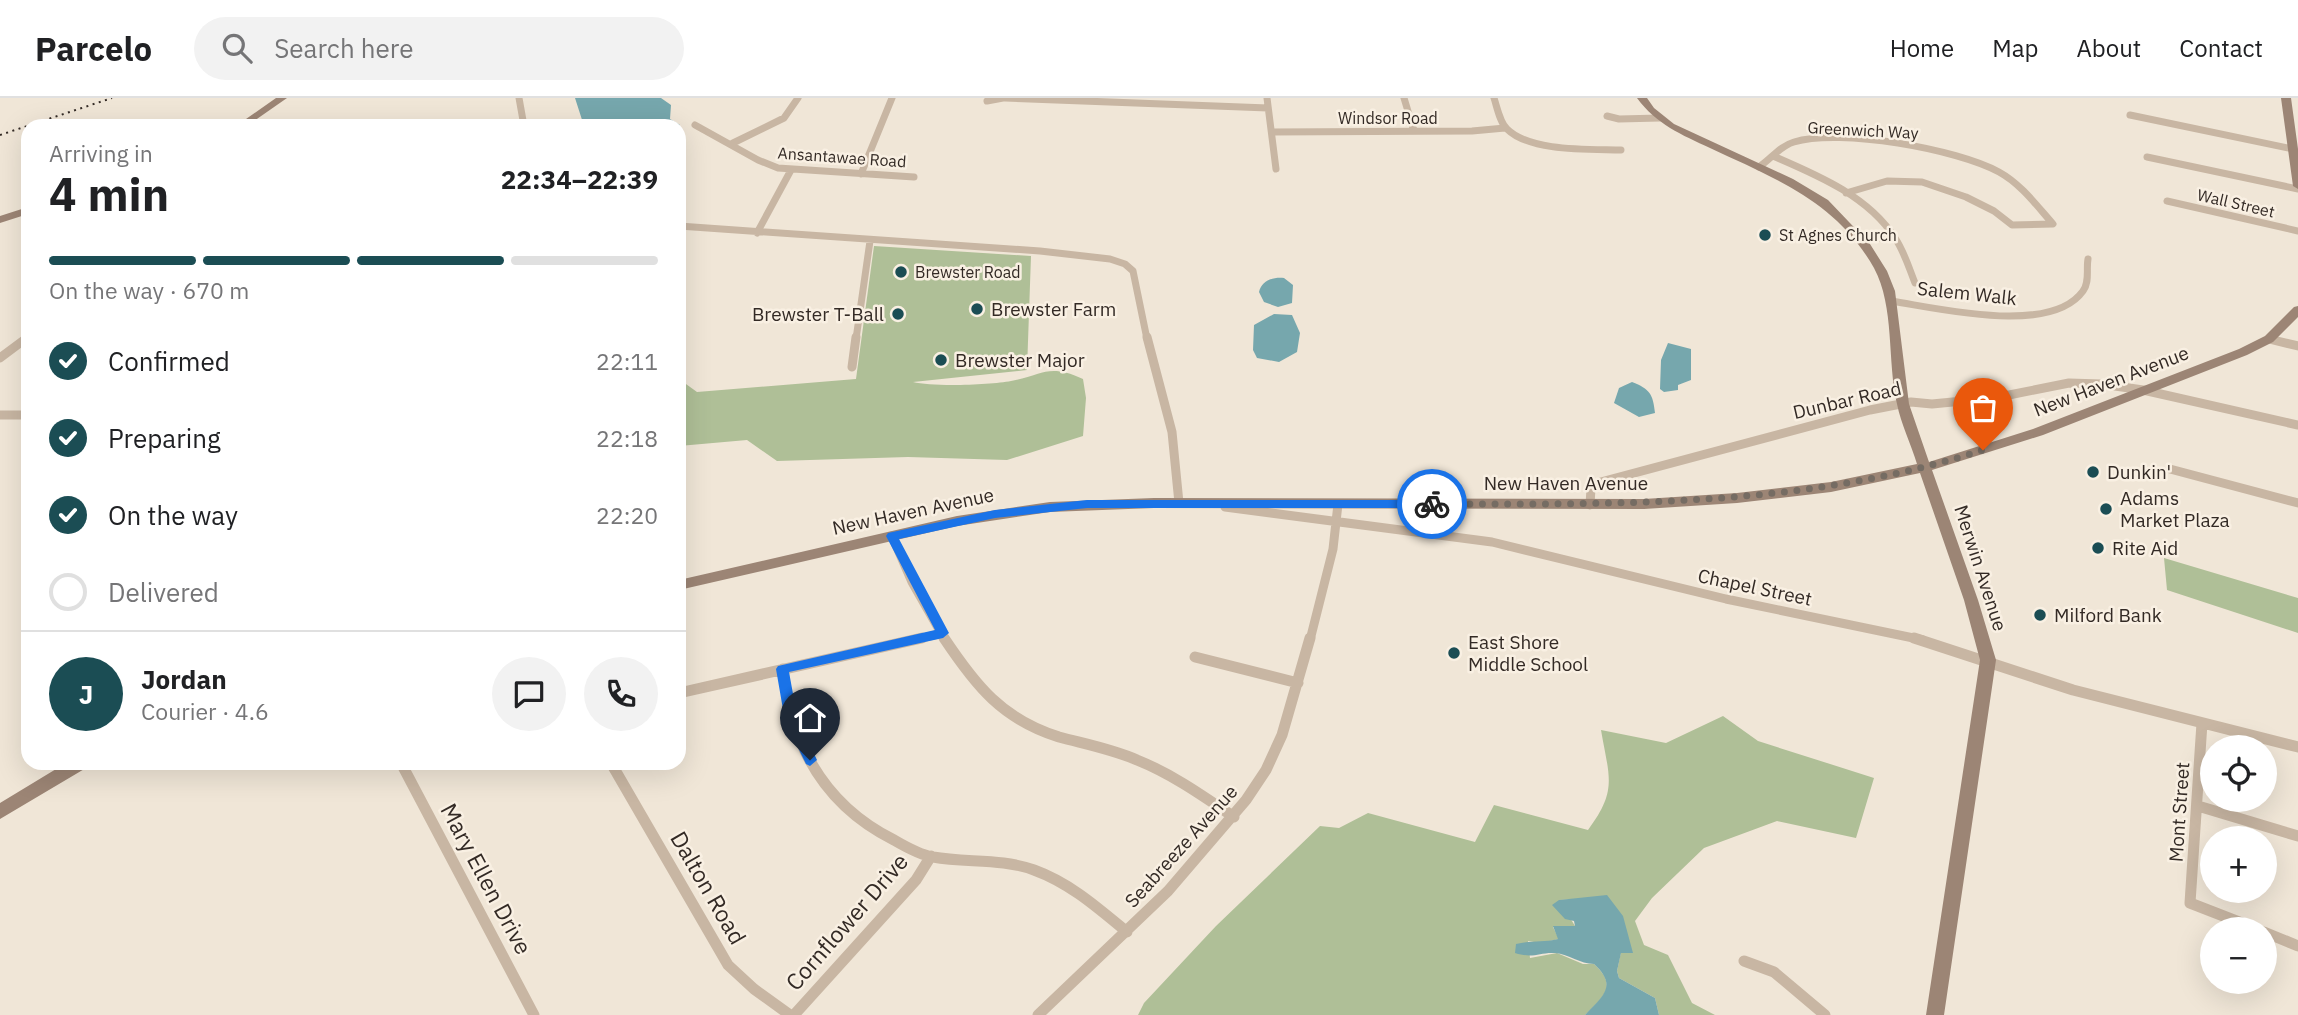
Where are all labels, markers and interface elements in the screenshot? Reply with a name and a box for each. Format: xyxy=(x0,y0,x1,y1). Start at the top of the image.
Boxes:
search box xyxy=(194,17,684,80)
text: Parcelo xyxy=(35,27,152,70)
icon: search xyxy=(218,29,256,67)
text: Search here xyxy=(274,31,414,65)
text: Home xyxy=(1890,32,1954,64)
text: Map xyxy=(1992,32,2038,64)
text: About xyxy=(2076,32,2141,64)
text: Contact xyxy=(2179,32,2263,64)
street label: Windsor Road xyxy=(1338,108,1438,128)
street label: Greenwich Way xyxy=(1807,117,1919,143)
text: Arriving in xyxy=(49,138,153,168)
street label: Ansantawae Road xyxy=(777,143,907,171)
text: 22:34–22:39 xyxy=(501,162,658,196)
text: 4 min xyxy=(49,164,169,224)
street label: Wall Street xyxy=(2195,184,2277,222)
place label: St Agnes Church xyxy=(1779,225,1897,245)
marker: St Agnes Church xyxy=(1757,227,1773,243)
place label: Brewster Road xyxy=(915,262,1021,282)
marker: Brewster Road xyxy=(893,264,909,280)
text: On the way · 670 m xyxy=(49,275,249,305)
street label: Salem Walk xyxy=(1916,276,2018,310)
place label: Brewster Farm xyxy=(991,297,1116,321)
marker: Brewster Farm xyxy=(969,301,985,317)
place label: Brewster T-Ball xyxy=(752,302,884,326)
marker: Brewster T-Ball xyxy=(890,306,906,322)
street label: New Haven Avenue xyxy=(2030,340,2192,422)
icon: check xyxy=(49,342,87,380)
text: Confirmed xyxy=(108,344,230,378)
text: 22:11 xyxy=(596,346,658,376)
place label: Brewster Major xyxy=(955,348,1085,372)
marker: Brewster Major xyxy=(933,352,949,368)
street label: Dunbar Road xyxy=(1790,376,1904,424)
pin xyxy=(1953,378,2013,450)
icon: bag xyxy=(1964,389,2002,427)
icon: check xyxy=(49,419,87,457)
text: Preparing xyxy=(108,421,221,455)
text: 22:18 xyxy=(596,423,658,453)
place label: Dunkin' xyxy=(2107,460,2171,484)
marker: Dunkin' xyxy=(2085,464,2101,480)
courier xyxy=(1397,469,1467,539)
street label: New Haven Avenue xyxy=(1484,471,1648,495)
street label: New Haven Avenue xyxy=(830,482,996,540)
icon: bike xyxy=(1413,485,1451,523)
place label: Adams Market Plaza xyxy=(2120,486,2230,532)
icon: check xyxy=(49,496,87,534)
text: On the way xyxy=(108,498,238,532)
text: 22:20 xyxy=(596,500,658,530)
marker: Adams Market Plaza xyxy=(2098,501,2114,517)
street label: Merwin Avenue xyxy=(1949,502,2013,634)
place label: Rite Aid xyxy=(2112,536,2178,560)
marker: Rite Aid xyxy=(2090,540,2106,556)
street label: Chapel Street xyxy=(1696,563,1814,611)
text: Delivered xyxy=(108,575,219,609)
place label: Milford Bank xyxy=(2054,603,2162,627)
marker: Milford Bank xyxy=(2032,607,2048,623)
place label: East Shore Middle School xyxy=(1468,630,1588,676)
marker: East Shore Middle School xyxy=(1446,645,1462,661)
button: chat xyxy=(492,657,566,731)
button: phone xyxy=(584,657,658,731)
text: Jordan xyxy=(141,662,227,696)
text: J xyxy=(79,677,93,711)
pin xyxy=(780,688,840,760)
text: Courier · 4.6 xyxy=(141,696,269,726)
icon: home xyxy=(791,699,829,737)
map controls xyxy=(2200,735,2277,994)
button: locate xyxy=(2200,735,2277,812)
street label: Mont Street xyxy=(2164,761,2194,863)
street label: Seabreeze Avenue xyxy=(1119,780,1243,912)
street label: Mary Ellen Drive xyxy=(434,798,539,959)
street label: Dalton Road xyxy=(664,825,753,950)
button: + xyxy=(2200,826,2277,903)
street label: Cornflower Drive xyxy=(778,846,914,996)
button: − xyxy=(2200,917,2277,994)

